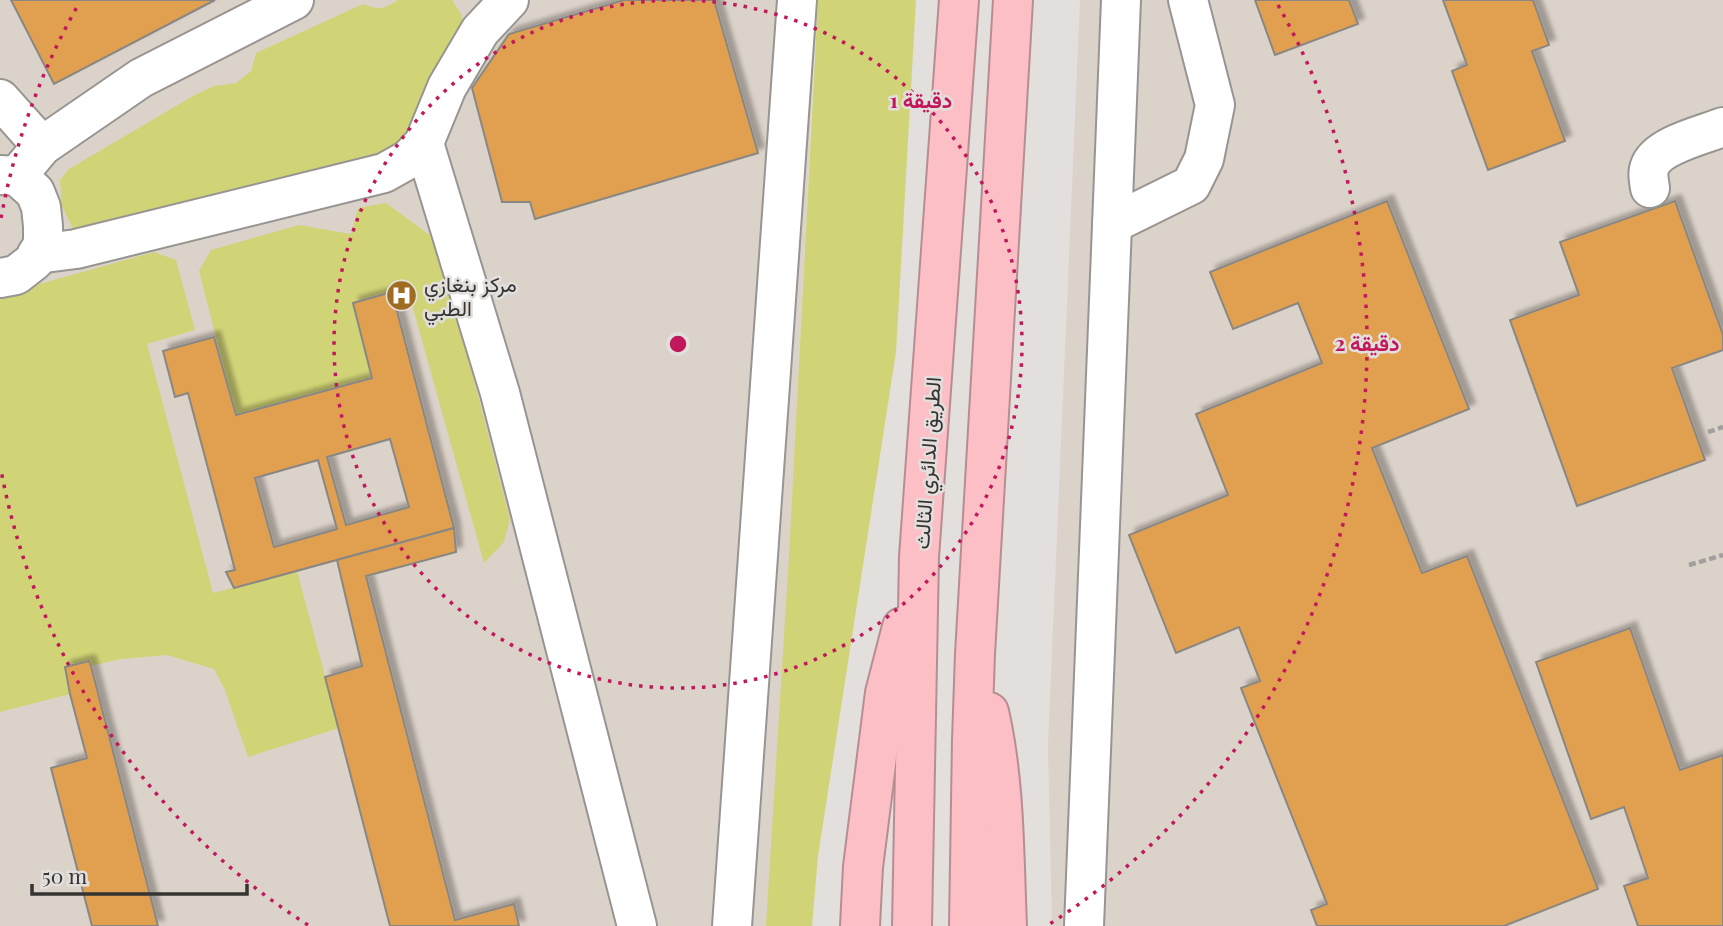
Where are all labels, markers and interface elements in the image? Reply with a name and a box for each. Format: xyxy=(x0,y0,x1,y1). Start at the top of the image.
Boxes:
text: 1 دقيقة xyxy=(890,85,952,113)
place label: مركز بنغازي الطبي xyxy=(424,269,517,326)
hospital icon: مركز بنغازي الطبي xyxy=(384,278,418,312)
text: 2 دقيقة xyxy=(1334,328,1400,356)
centre of rings xyxy=(666,332,690,356)
street label: الطريق الدائري الثالث xyxy=(906,376,951,550)
scale bar xyxy=(32,852,247,896)
text: 50 m xyxy=(42,861,88,889)

